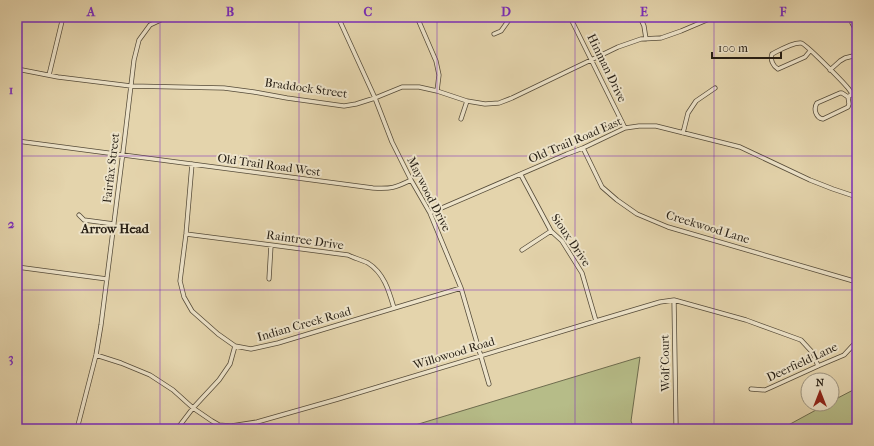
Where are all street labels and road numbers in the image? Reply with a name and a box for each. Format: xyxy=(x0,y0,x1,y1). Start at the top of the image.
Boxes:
street label: Hinman Drive xyxy=(584,32,630,105)
street label: Braddock Street xyxy=(264,75,349,101)
street label: Old Trail Road East xyxy=(526,114,624,166)
street label: Fairfax Street xyxy=(100,131,122,204)
street label: Old Trail Road West xyxy=(216,151,322,179)
street label: Maywood Drive xyxy=(404,154,454,234)
street label: Creekwood Lane xyxy=(664,208,752,246)
street label: Sioux Drive xyxy=(548,211,594,269)
street label: Raintree Drive xyxy=(265,228,345,252)
street label: Indian Creek Road xyxy=(255,304,353,344)
street label: Willowood Road xyxy=(411,334,497,372)
street label: Wolf Court xyxy=(657,334,673,393)
street label: Deerfield Lane xyxy=(764,339,840,385)

